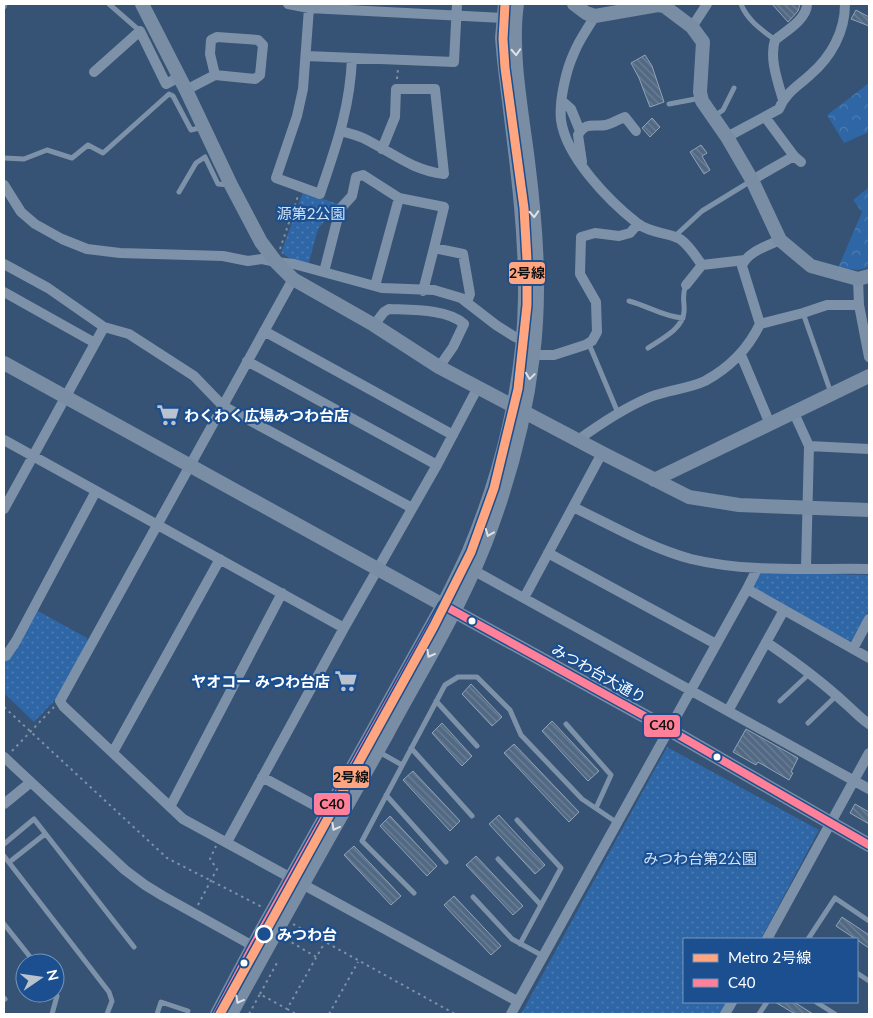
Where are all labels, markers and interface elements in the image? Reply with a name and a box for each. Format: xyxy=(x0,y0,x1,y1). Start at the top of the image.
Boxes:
one-way arrow xyxy=(511,49,522,57)
park label: 源第2公園 xyxy=(277,204,345,222)
one-way arrow xyxy=(529,210,540,218)
line badge: 2号線 xyxy=(508,261,546,285)
text: 2号線 xyxy=(509,264,545,281)
one-way arrow xyxy=(525,372,536,380)
supermarket icon: わくわく広場みつわ台店 xyxy=(155,402,181,428)
place label: わくわく広場みつわ台店 xyxy=(184,406,349,424)
one-way arrow xyxy=(485,528,495,537)
unlabelled marker xyxy=(467,616,477,626)
street label: みつわ台大通り xyxy=(549,640,649,706)
one-way arrow xyxy=(427,649,437,658)
supermarket icon: ヤオコー みつわ台店 xyxy=(333,668,359,694)
place label: ヤオコー みつわ台店 xyxy=(191,672,330,690)
line badge: C40 xyxy=(643,714,681,738)
text: C40 xyxy=(649,716,675,733)
unlabelled marker xyxy=(712,752,722,762)
line badge: 2号線 xyxy=(332,765,370,789)
text: 2号線 xyxy=(333,768,369,785)
line badge: C40 xyxy=(313,792,351,816)
text: C40 xyxy=(319,795,345,812)
one-way arrow xyxy=(331,821,341,830)
park label: みつわ台第2公園 xyxy=(643,849,757,867)
marker: みつわ台 xyxy=(255,925,273,943)
place label: みつわ台 xyxy=(277,925,337,943)
legend xyxy=(683,938,858,1003)
text: Metro 2号線 xyxy=(728,948,811,966)
north arrow xyxy=(15,953,65,1003)
unlabelled marker xyxy=(239,958,249,968)
text: N xyxy=(44,968,63,982)
text: C40 xyxy=(728,973,756,991)
one-way arrow xyxy=(235,994,245,1003)

